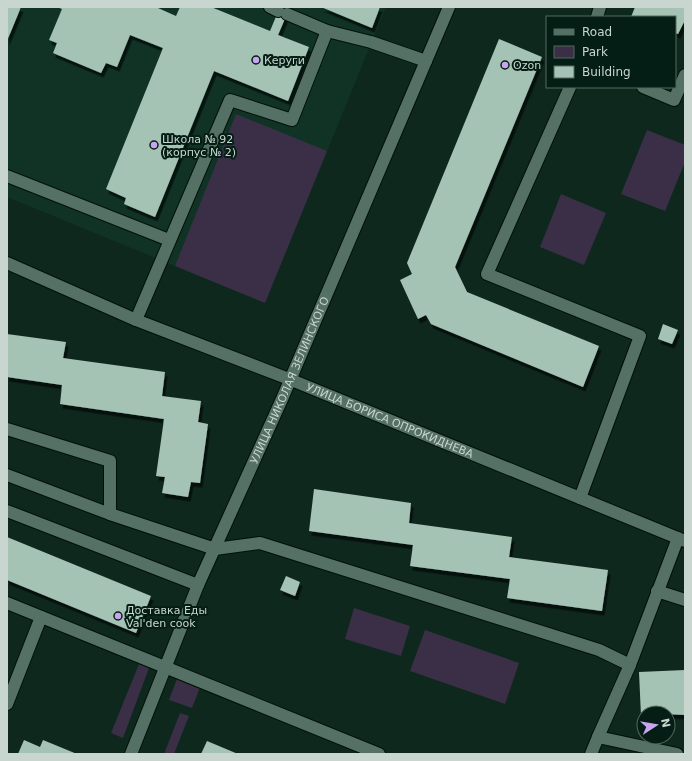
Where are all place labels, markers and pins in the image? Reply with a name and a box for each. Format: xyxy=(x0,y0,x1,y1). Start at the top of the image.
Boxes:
place label: Керуги xyxy=(264,54,305,67)
marker: Керуги xyxy=(251,55,261,65)
place label: Ozon xyxy=(513,59,541,72)
marker: Ozon xyxy=(500,60,510,70)
place label: Школа № 92 (корпус № 2) xyxy=(162,133,236,159)
marker: Школа № 92 (корпус № 2) xyxy=(149,140,159,150)
place label: Доставка Еды Val'den cook xyxy=(126,604,207,630)
marker: Доставка Еды Val'den cook xyxy=(113,611,123,621)

